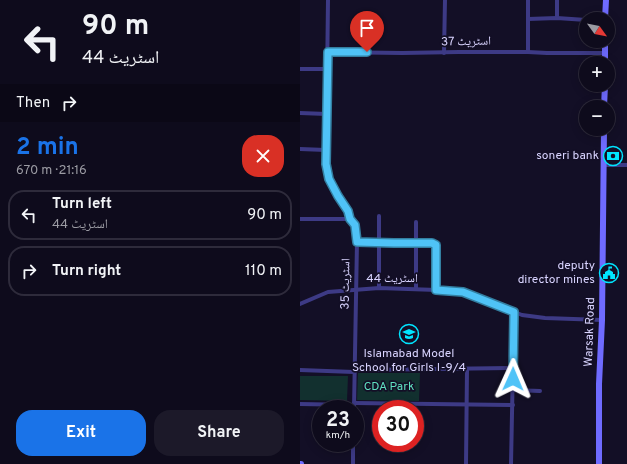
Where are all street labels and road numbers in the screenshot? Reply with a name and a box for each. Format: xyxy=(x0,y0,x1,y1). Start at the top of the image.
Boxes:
street label: اسٹریٹ 37 xyxy=(441,34,491,50)
street label: اسٹریٹ 35 xyxy=(338,258,354,310)
street label: اسٹریٹ 44 xyxy=(366,271,418,287)
street label: Warsak Road xyxy=(581,297,599,367)

